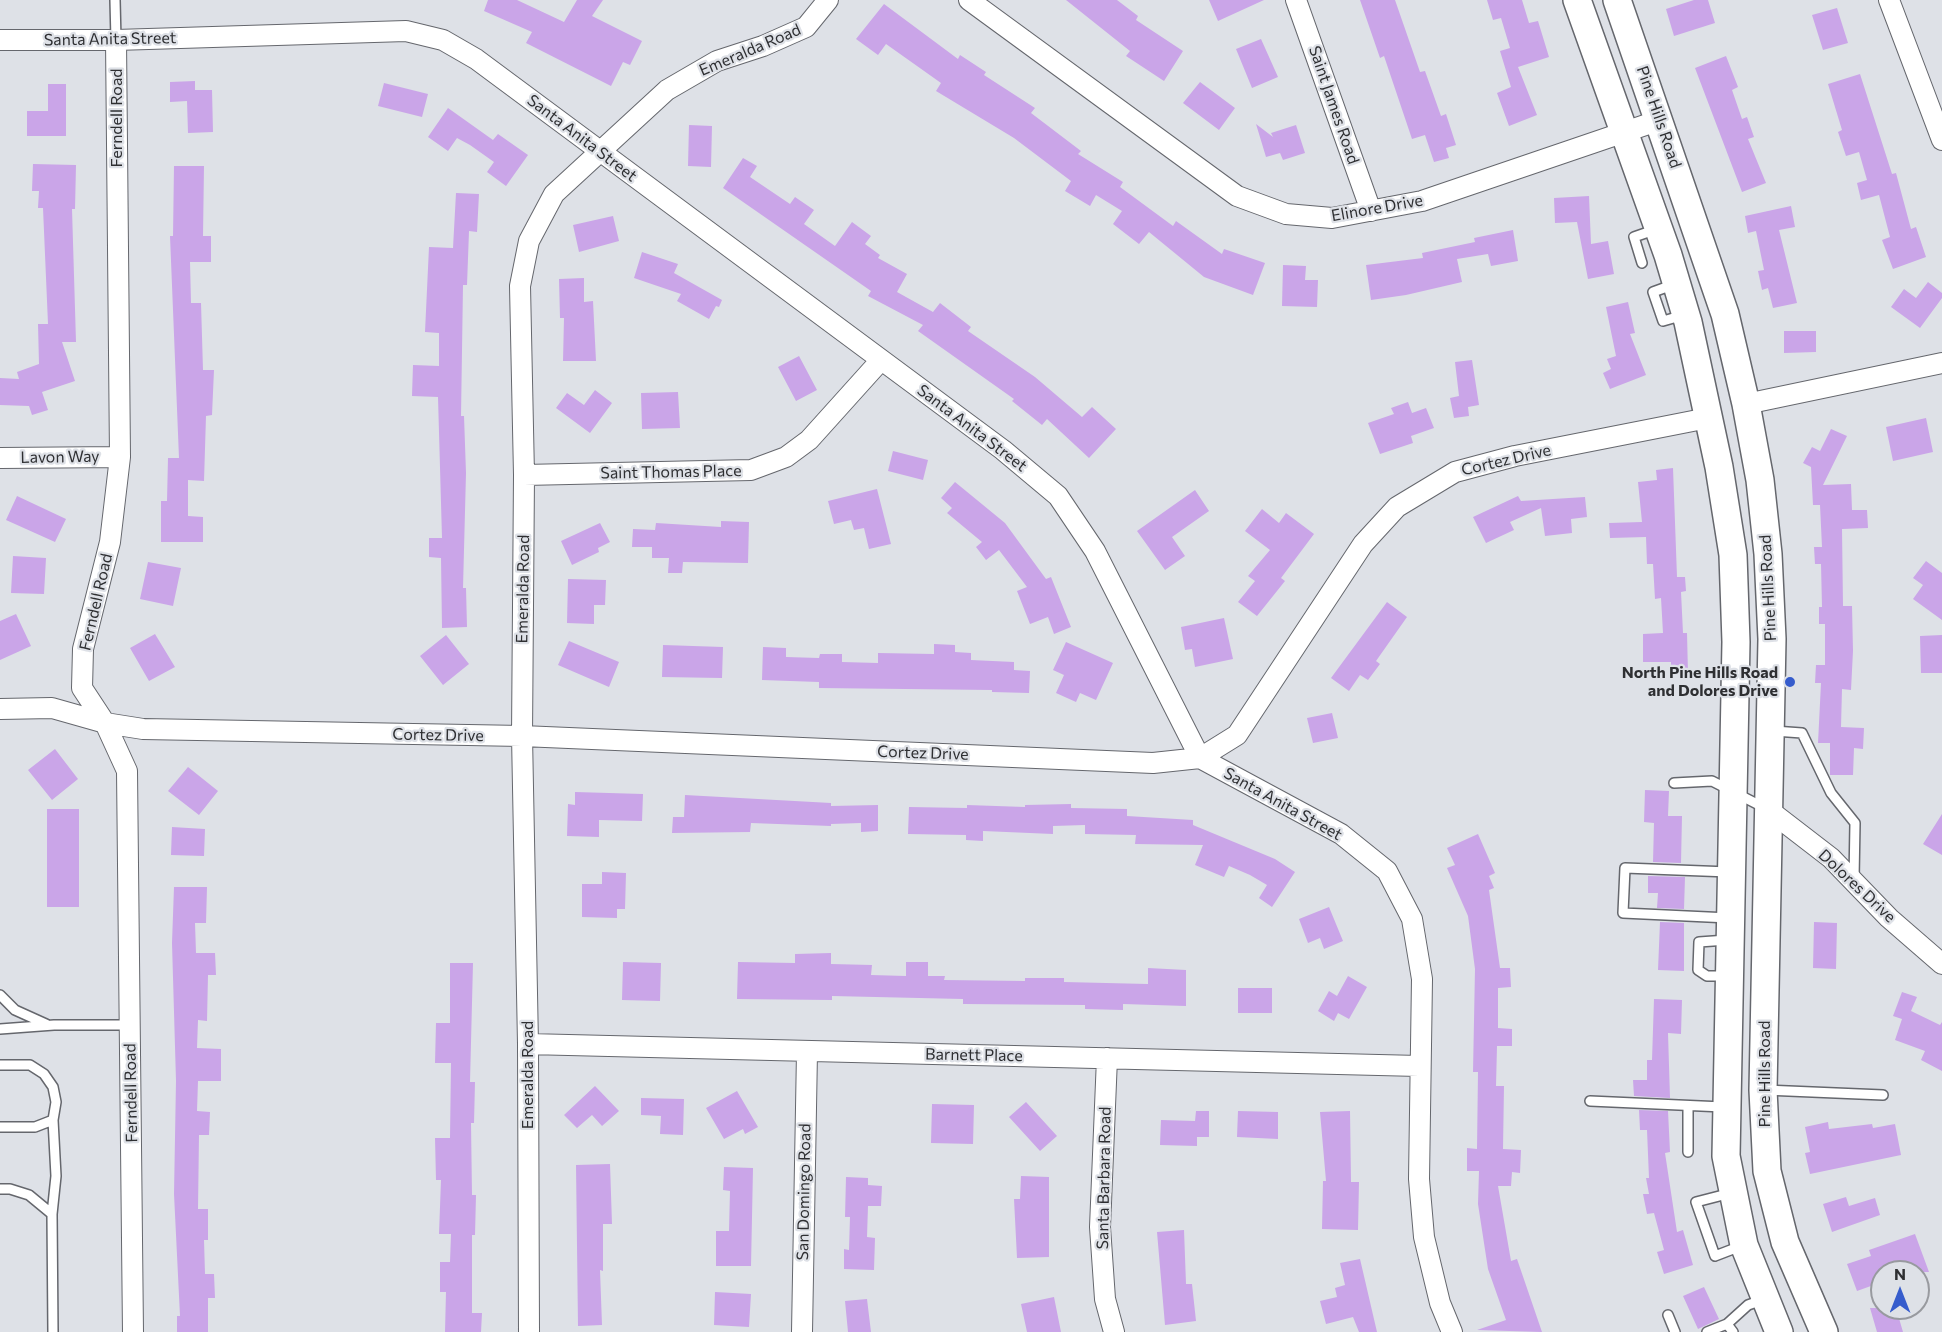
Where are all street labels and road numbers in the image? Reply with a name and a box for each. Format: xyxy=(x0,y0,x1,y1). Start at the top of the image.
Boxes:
street label: Emeralda Road xyxy=(696,20,804,80)
street label: Santa Anita Street xyxy=(44,28,176,50)
street label: Saint James Road xyxy=(1305,43,1363,167)
street label: Pine Hills Road xyxy=(1633,63,1685,171)
street label: Ferndell Road xyxy=(107,68,127,168)
street label: Santa Anita Street xyxy=(523,90,641,186)
street label: Elinore Drive xyxy=(1330,190,1424,226)
street label: Santa Anita Street xyxy=(913,380,1031,476)
street label: Cortez Drive xyxy=(1459,440,1553,480)
street label: Lavon Way xyxy=(20,447,100,467)
street label: Saint Thomas Place xyxy=(600,461,742,483)
street label: Pine Hills Road xyxy=(1756,534,1780,642)
street label: Emeralda Road xyxy=(512,535,534,643)
street label: Ferndell Road xyxy=(76,552,116,652)
street label: Cortez Drive xyxy=(392,725,484,745)
street label: Cortez Drive xyxy=(877,742,969,764)
street label: Santa Anita Street xyxy=(1220,763,1346,845)
street label: Dolores Drive xyxy=(1814,845,1900,927)
street label: Emeralda Road xyxy=(518,1021,538,1129)
street label: Pine Hills Road xyxy=(1755,1021,1775,1127)
street label: Ferndell Road xyxy=(121,1043,141,1143)
street label: Barnett Place xyxy=(925,1045,1023,1065)
street label: Santa Barbara Road xyxy=(1093,1106,1115,1250)
street label: San Domingo Road xyxy=(793,1123,815,1261)

